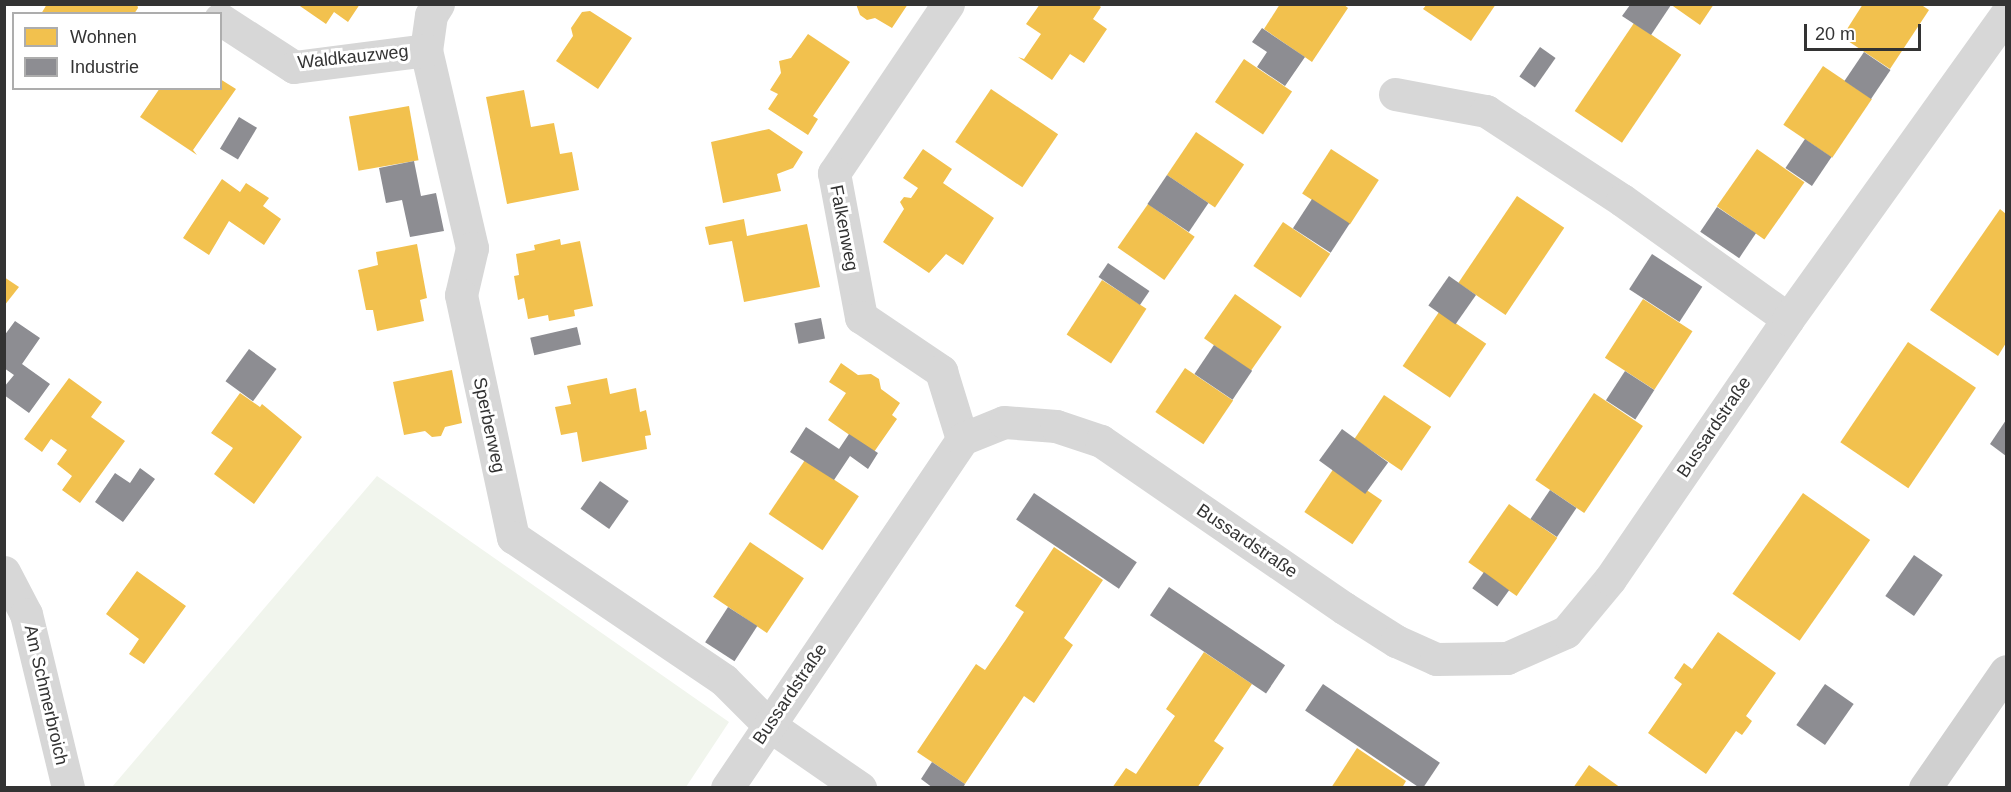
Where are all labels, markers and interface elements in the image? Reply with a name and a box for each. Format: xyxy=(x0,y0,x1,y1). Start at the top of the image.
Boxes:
legend xyxy=(12,12,222,90)
scale bar xyxy=(1807,12,1924,50)
text: 20 m xyxy=(1815,24,1855,44)
text: Wohnen xyxy=(70,27,137,47)
street label: Waldkauzweg xyxy=(296,40,410,74)
text: Industrie xyxy=(70,57,139,77)
street label: Falkenweg xyxy=(825,183,863,273)
street label: Bussardstraße xyxy=(1672,372,1756,482)
street label: Sperberweg xyxy=(468,375,510,475)
street label: Bussardstraße xyxy=(1192,499,1302,583)
street label: Am Schmerbroich xyxy=(19,623,73,767)
street label: Bussardstraße xyxy=(748,639,832,749)

